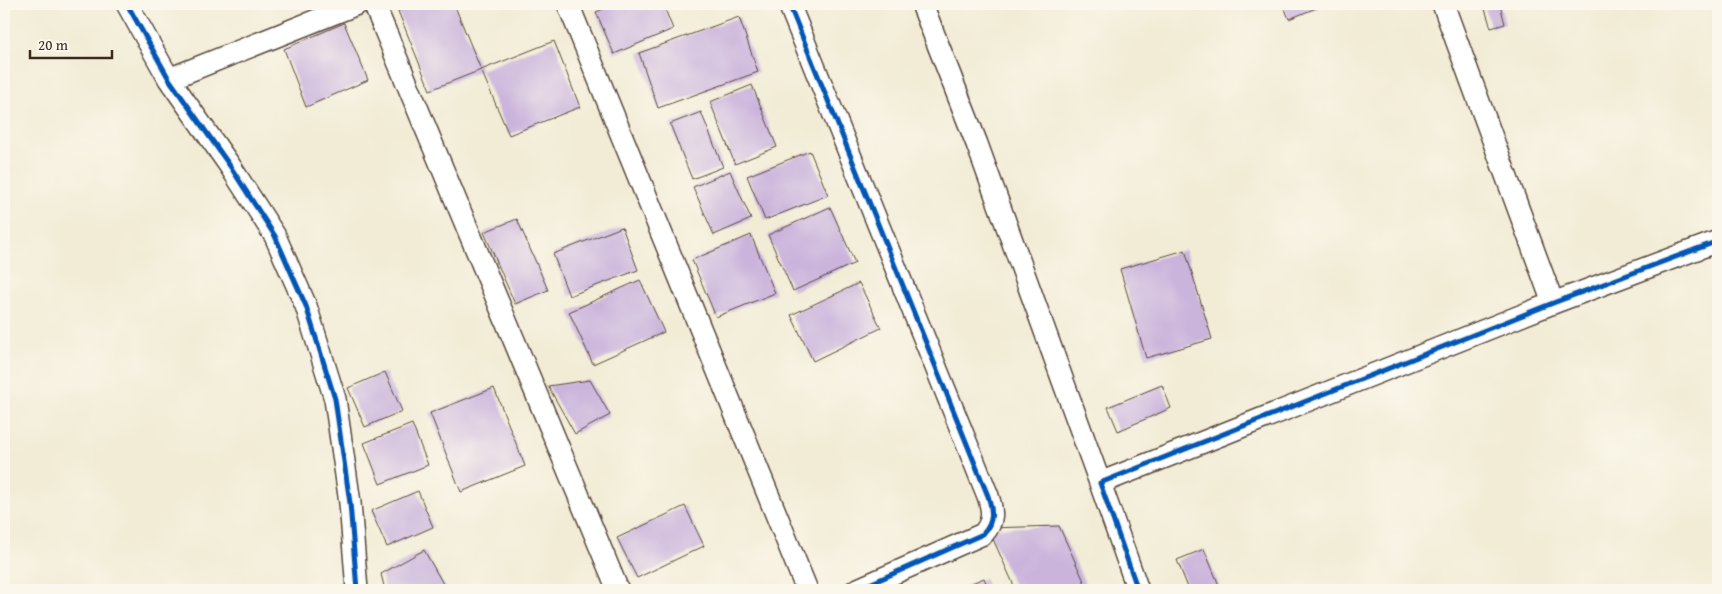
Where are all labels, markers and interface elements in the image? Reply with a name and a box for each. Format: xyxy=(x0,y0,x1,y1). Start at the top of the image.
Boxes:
scale bar xyxy=(30,28,112,60)
text: 20 m xyxy=(38,34,69,55)

